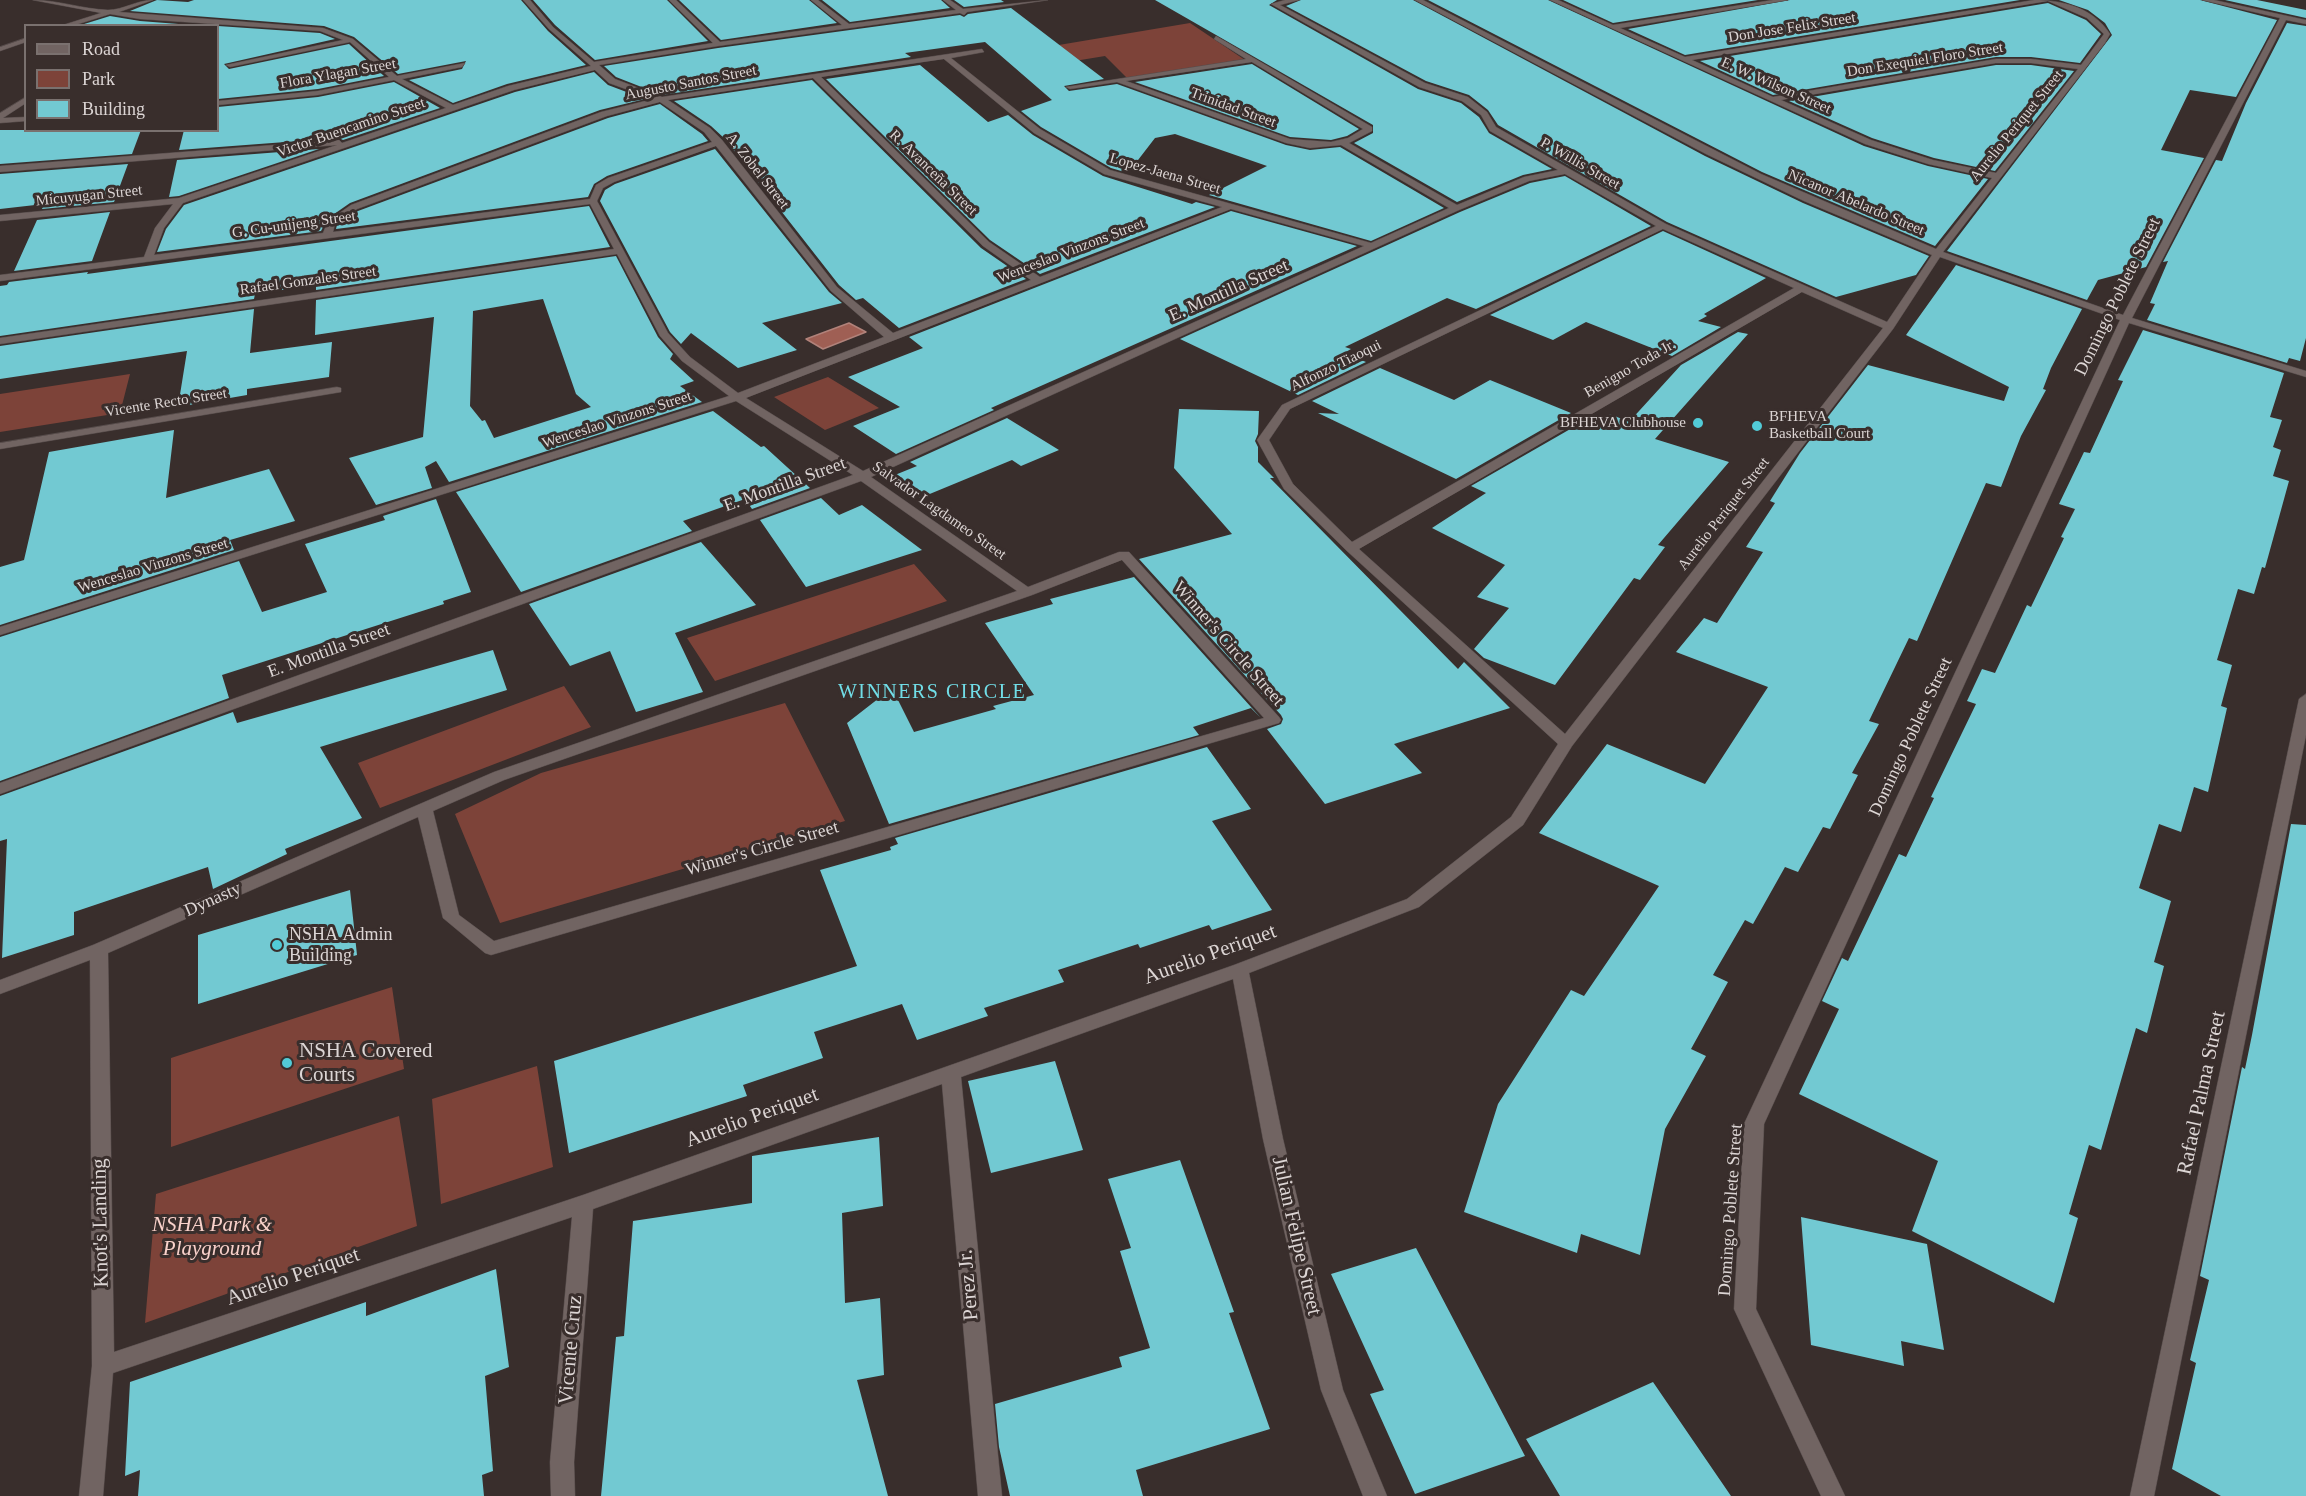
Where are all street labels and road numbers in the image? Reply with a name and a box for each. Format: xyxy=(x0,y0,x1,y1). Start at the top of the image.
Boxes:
street label: Don Jose Felix Street xyxy=(1727,9,1857,47)
street label: Don Exequiel Floro Street xyxy=(1846,39,2004,81)
street label: E. W. Wilson Street xyxy=(1718,54,1834,118)
street label: Flora Ylagan Street xyxy=(279,55,397,93)
street label: Augusto Santos Street xyxy=(624,61,758,105)
street label: Aurelio Periquet Street xyxy=(1966,67,2068,185)
street label: Trinidad Street xyxy=(1188,84,1278,132)
street label: Victor Buencamino Street xyxy=(274,94,428,162)
street label: R. Avanceña Street xyxy=(885,127,981,219)
street label: A. Zobel Street xyxy=(722,129,792,213)
street label: P. Willis Street xyxy=(1537,134,1623,194)
street label: Lopez-Jaena Street xyxy=(1107,150,1223,198)
street label: Nicanor Abelardo Street xyxy=(1785,166,1927,240)
street label: Micuyugan Street xyxy=(35,181,143,211)
street label: G. Cu-unijeng Street xyxy=(231,207,357,243)
street label: Wenceslao Vinzons Street xyxy=(995,215,1147,287)
street label: Domingo Poblete Street xyxy=(2070,215,2166,379)
street label: E. Montilla Street xyxy=(1166,255,1292,327)
street label: Rafael Gonzales Street xyxy=(239,263,377,299)
street label: Alfonzo Tiaoqui xyxy=(1288,336,1384,396)
street label: Benigno Toda Jr. xyxy=(1581,336,1679,402)
street label: Vicente Recto Street xyxy=(104,384,228,422)
street label: Wenceslao Vinzons Street xyxy=(540,387,694,453)
street label: E. Montilla Street xyxy=(721,453,849,517)
street label: Aurelio Periquet Street xyxy=(1674,454,1774,574)
street label: Salvador Lagdameo Street xyxy=(869,458,1009,564)
street label: Wenceslao Vinzons Street xyxy=(76,535,230,597)
street label: Winner's Circle Street xyxy=(1168,577,1288,711)
street label: E. Montilla Street xyxy=(265,619,393,683)
street label: Domingo Poblete Street xyxy=(1865,654,1957,820)
street label: Winner's Circle Street xyxy=(683,817,841,881)
street label: Dynasty xyxy=(181,878,245,922)
street label: Aurelio Periquet xyxy=(1140,919,1280,991)
street label: Rafael Palma Street xyxy=(2172,1009,2232,1177)
street label: Aurelio Periquet xyxy=(682,1082,822,1154)
street label: Domingo Poblete Street xyxy=(1714,1123,1748,1297)
street label: Julian Felipe Street xyxy=(1265,1154,1327,1318)
street label: Knot's Landing xyxy=(87,1158,115,1288)
street label: Aurelio Periquet xyxy=(223,1242,363,1312)
street label: Perez Jr. xyxy=(953,1248,985,1322)
street label: Vicente Cruz xyxy=(554,1294,588,1406)

